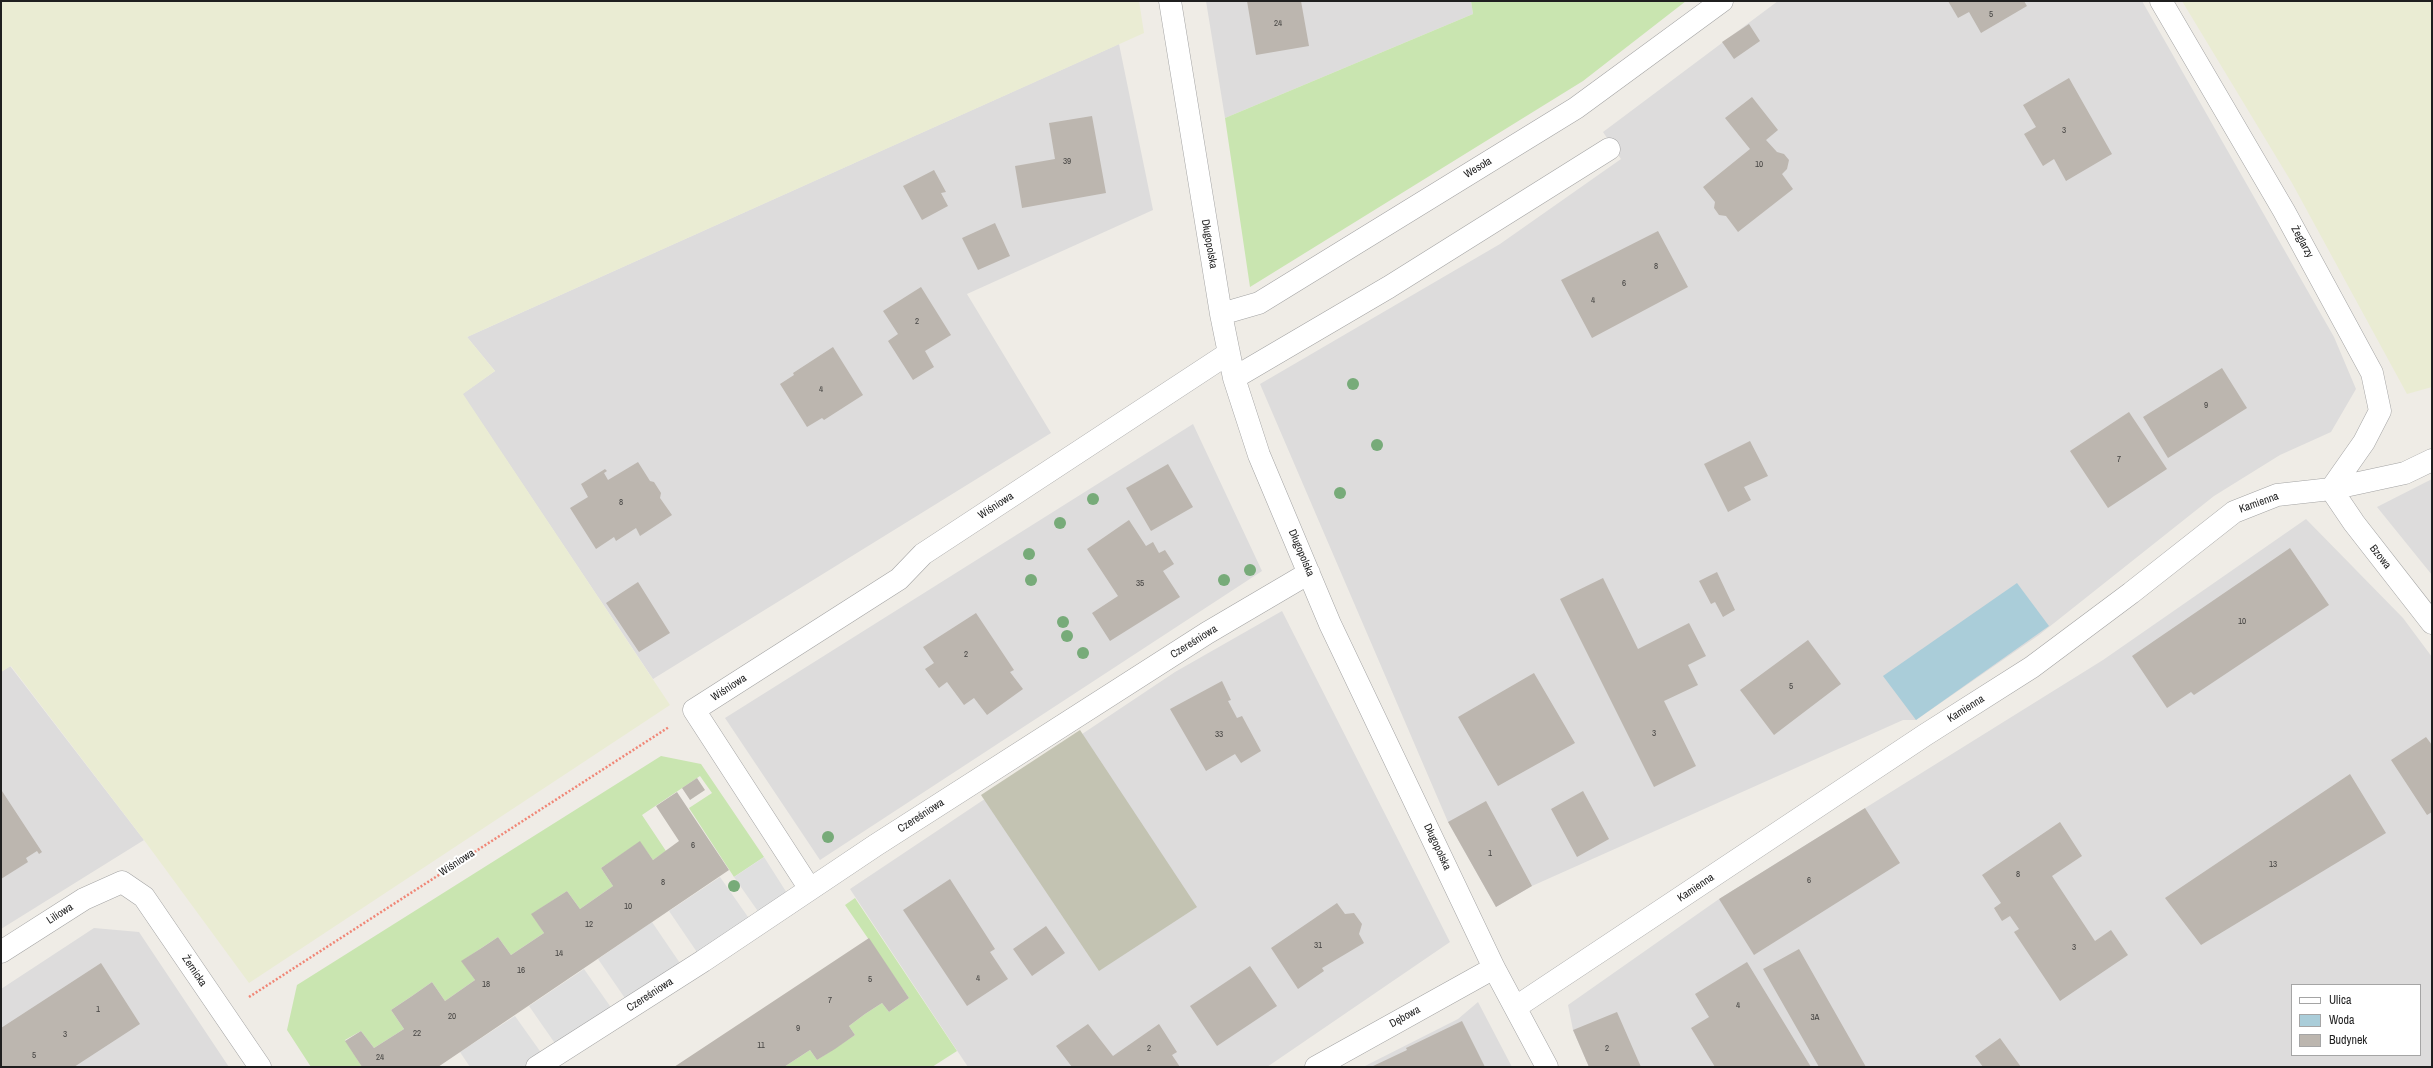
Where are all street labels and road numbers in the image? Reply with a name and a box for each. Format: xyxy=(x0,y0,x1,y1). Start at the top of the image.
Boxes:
street label: Wesoła xyxy=(1462,155,1494,181)
street label: Długopolska xyxy=(1198,218,1220,270)
street label: Żeglarzy xyxy=(2288,224,2316,260)
street label: Wiśniowa xyxy=(976,490,1016,522)
street label: Kamienna xyxy=(2237,490,2281,516)
street label: Długopolska xyxy=(1285,528,1317,578)
street label: Bzowa xyxy=(2366,542,2394,572)
street label: Czereśniowa xyxy=(1168,622,1220,662)
street label: Wiśniowa xyxy=(709,672,749,704)
street label: Kamienna xyxy=(1945,693,1987,725)
street label: Czereśniowa xyxy=(895,796,947,836)
street label: Długopolska xyxy=(1421,822,1453,872)
street label: Wiśniowa xyxy=(437,847,477,879)
street label: Kamienna xyxy=(1675,871,1717,905)
street label: Liliowa xyxy=(44,901,76,927)
street label: Żernicka xyxy=(179,953,209,989)
street label: Czereśniowa xyxy=(624,975,676,1015)
street label: Dębowa xyxy=(1387,1003,1423,1031)

